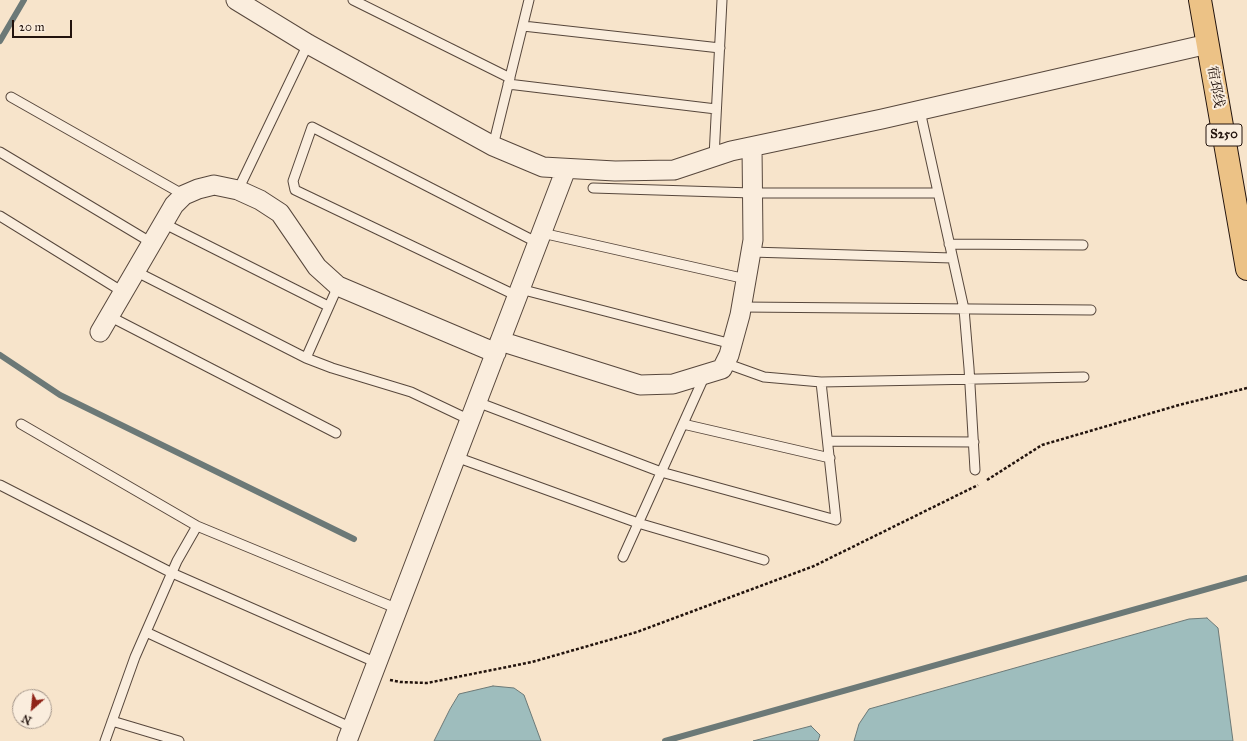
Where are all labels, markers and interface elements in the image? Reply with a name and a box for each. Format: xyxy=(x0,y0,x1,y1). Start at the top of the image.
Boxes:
scale bar xyxy=(14,12,74,38)
text: 20 m xyxy=(19,20,45,34)
street label: 宿邳线 xyxy=(1203,65,1227,109)
road number: S250 xyxy=(1206,124,1242,146)
north arrow xyxy=(12,689,52,729)
text: N xyxy=(20,711,34,727)

